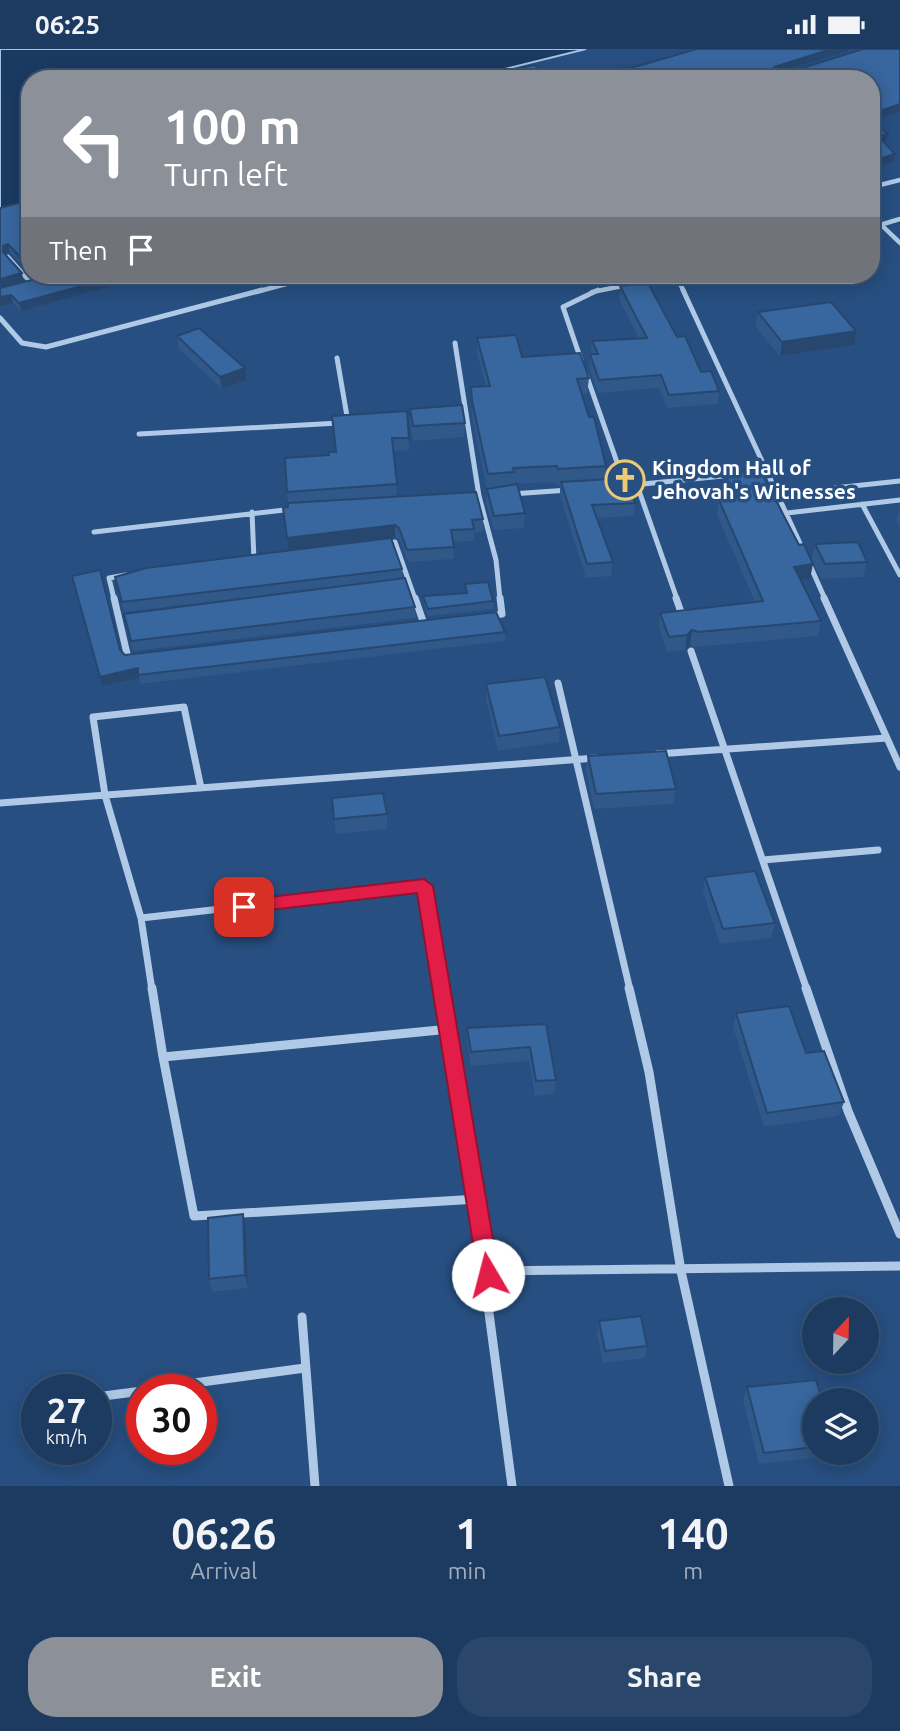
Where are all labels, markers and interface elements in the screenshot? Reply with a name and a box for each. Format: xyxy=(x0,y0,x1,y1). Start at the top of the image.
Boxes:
text: 06:25 xyxy=(35,10,100,39)
icon: left xyxy=(49,98,140,189)
text: 100 m xyxy=(164,98,301,153)
text: Turn left xyxy=(164,156,288,192)
icon: arrive xyxy=(122,231,160,269)
text: Then xyxy=(49,236,108,265)
place label: Kingdom Hall of Jehovah's Witnesses xyxy=(652,455,856,503)
church icon: Kingdom Hall of Jehovah's Witnesses xyxy=(604,459,646,501)
pin xyxy=(214,877,274,937)
icon: arrive xyxy=(225,888,263,926)
position arrow xyxy=(451,1238,525,1312)
north arrow xyxy=(802,1297,878,1374)
map controls xyxy=(802,1297,879,1465)
speed limit sign: 30 xyxy=(126,1374,217,1465)
button: layers xyxy=(802,1388,879,1465)
text: 27 xyxy=(47,1390,86,1430)
text: km/h xyxy=(46,1427,87,1447)
text: 06:26 xyxy=(171,1510,276,1557)
text: 1 xyxy=(455,1510,479,1557)
text: 140 xyxy=(658,1510,729,1557)
text: Arrival xyxy=(190,1558,257,1583)
text: min xyxy=(448,1558,486,1583)
text: m xyxy=(683,1558,703,1583)
button: Exit xyxy=(28,1637,443,1717)
button: Share xyxy=(457,1637,872,1717)

